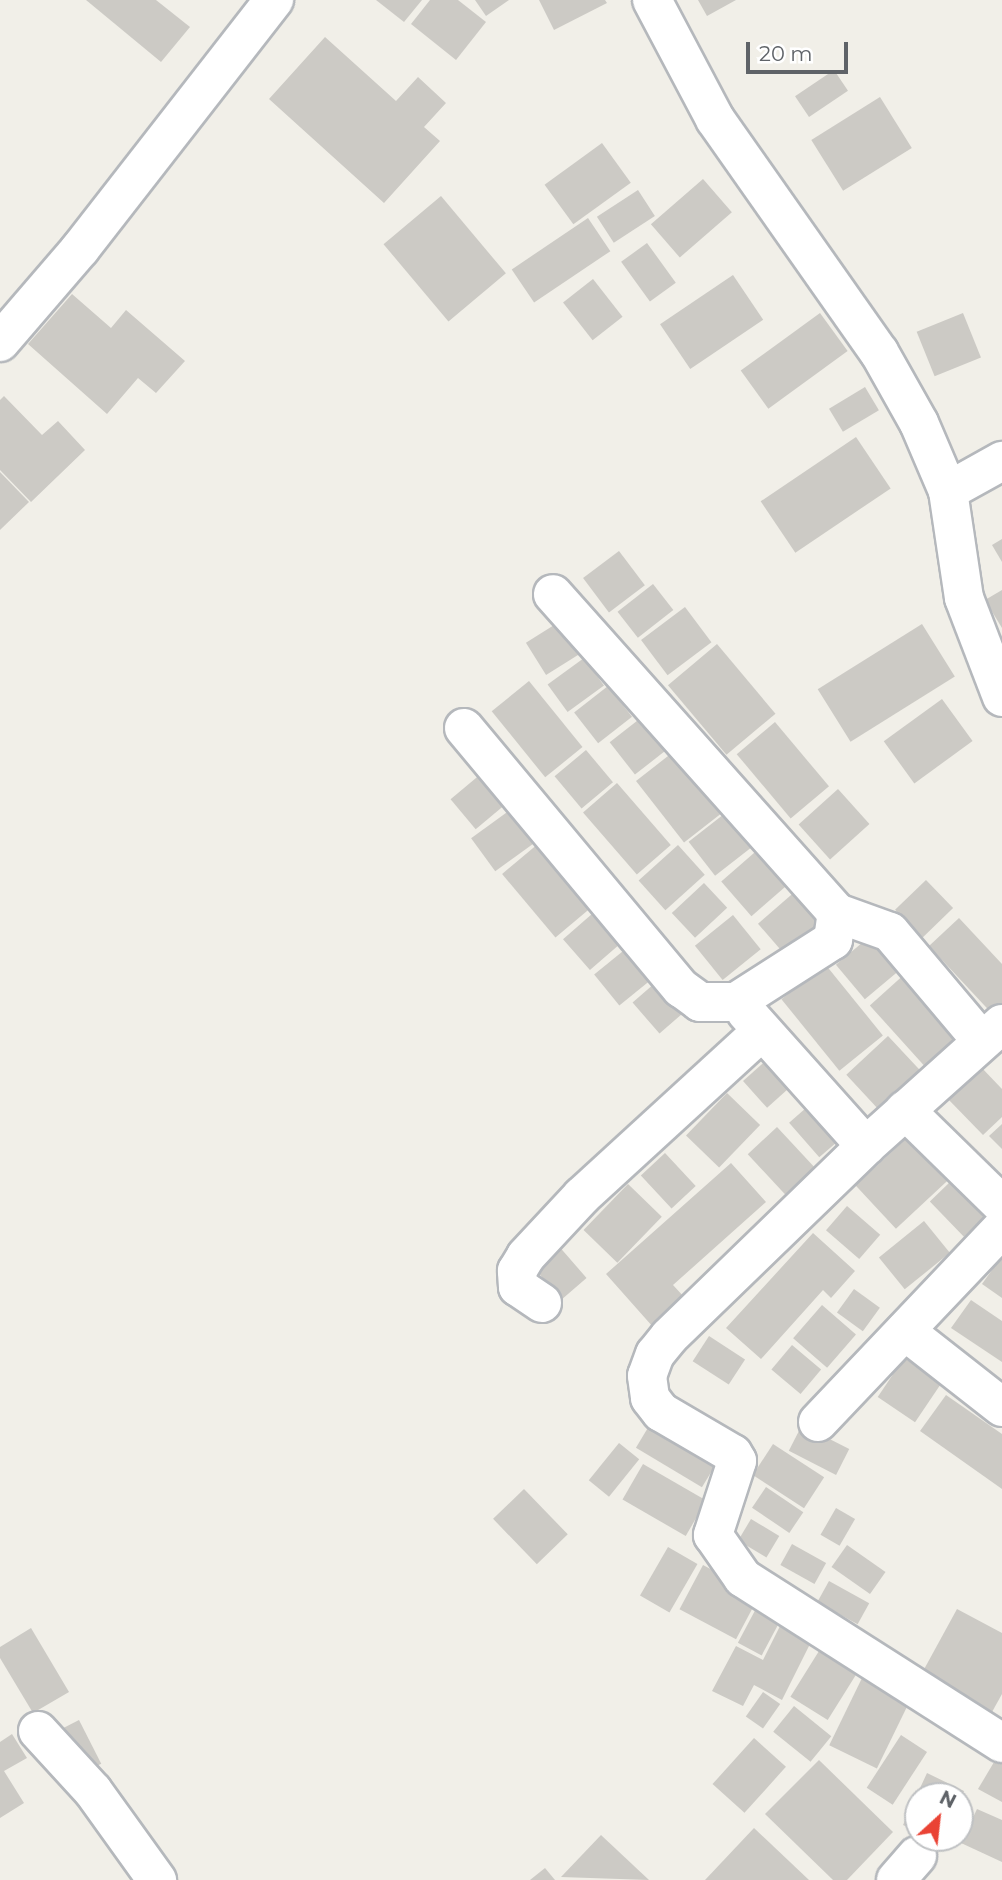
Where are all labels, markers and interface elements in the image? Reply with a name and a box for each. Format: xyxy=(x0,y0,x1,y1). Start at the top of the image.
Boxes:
scale bar xyxy=(750,28,852,72)
text: 20 m xyxy=(759,41,813,66)
north arrow xyxy=(904,1782,974,1852)
text: N xyxy=(936,1786,960,1813)

